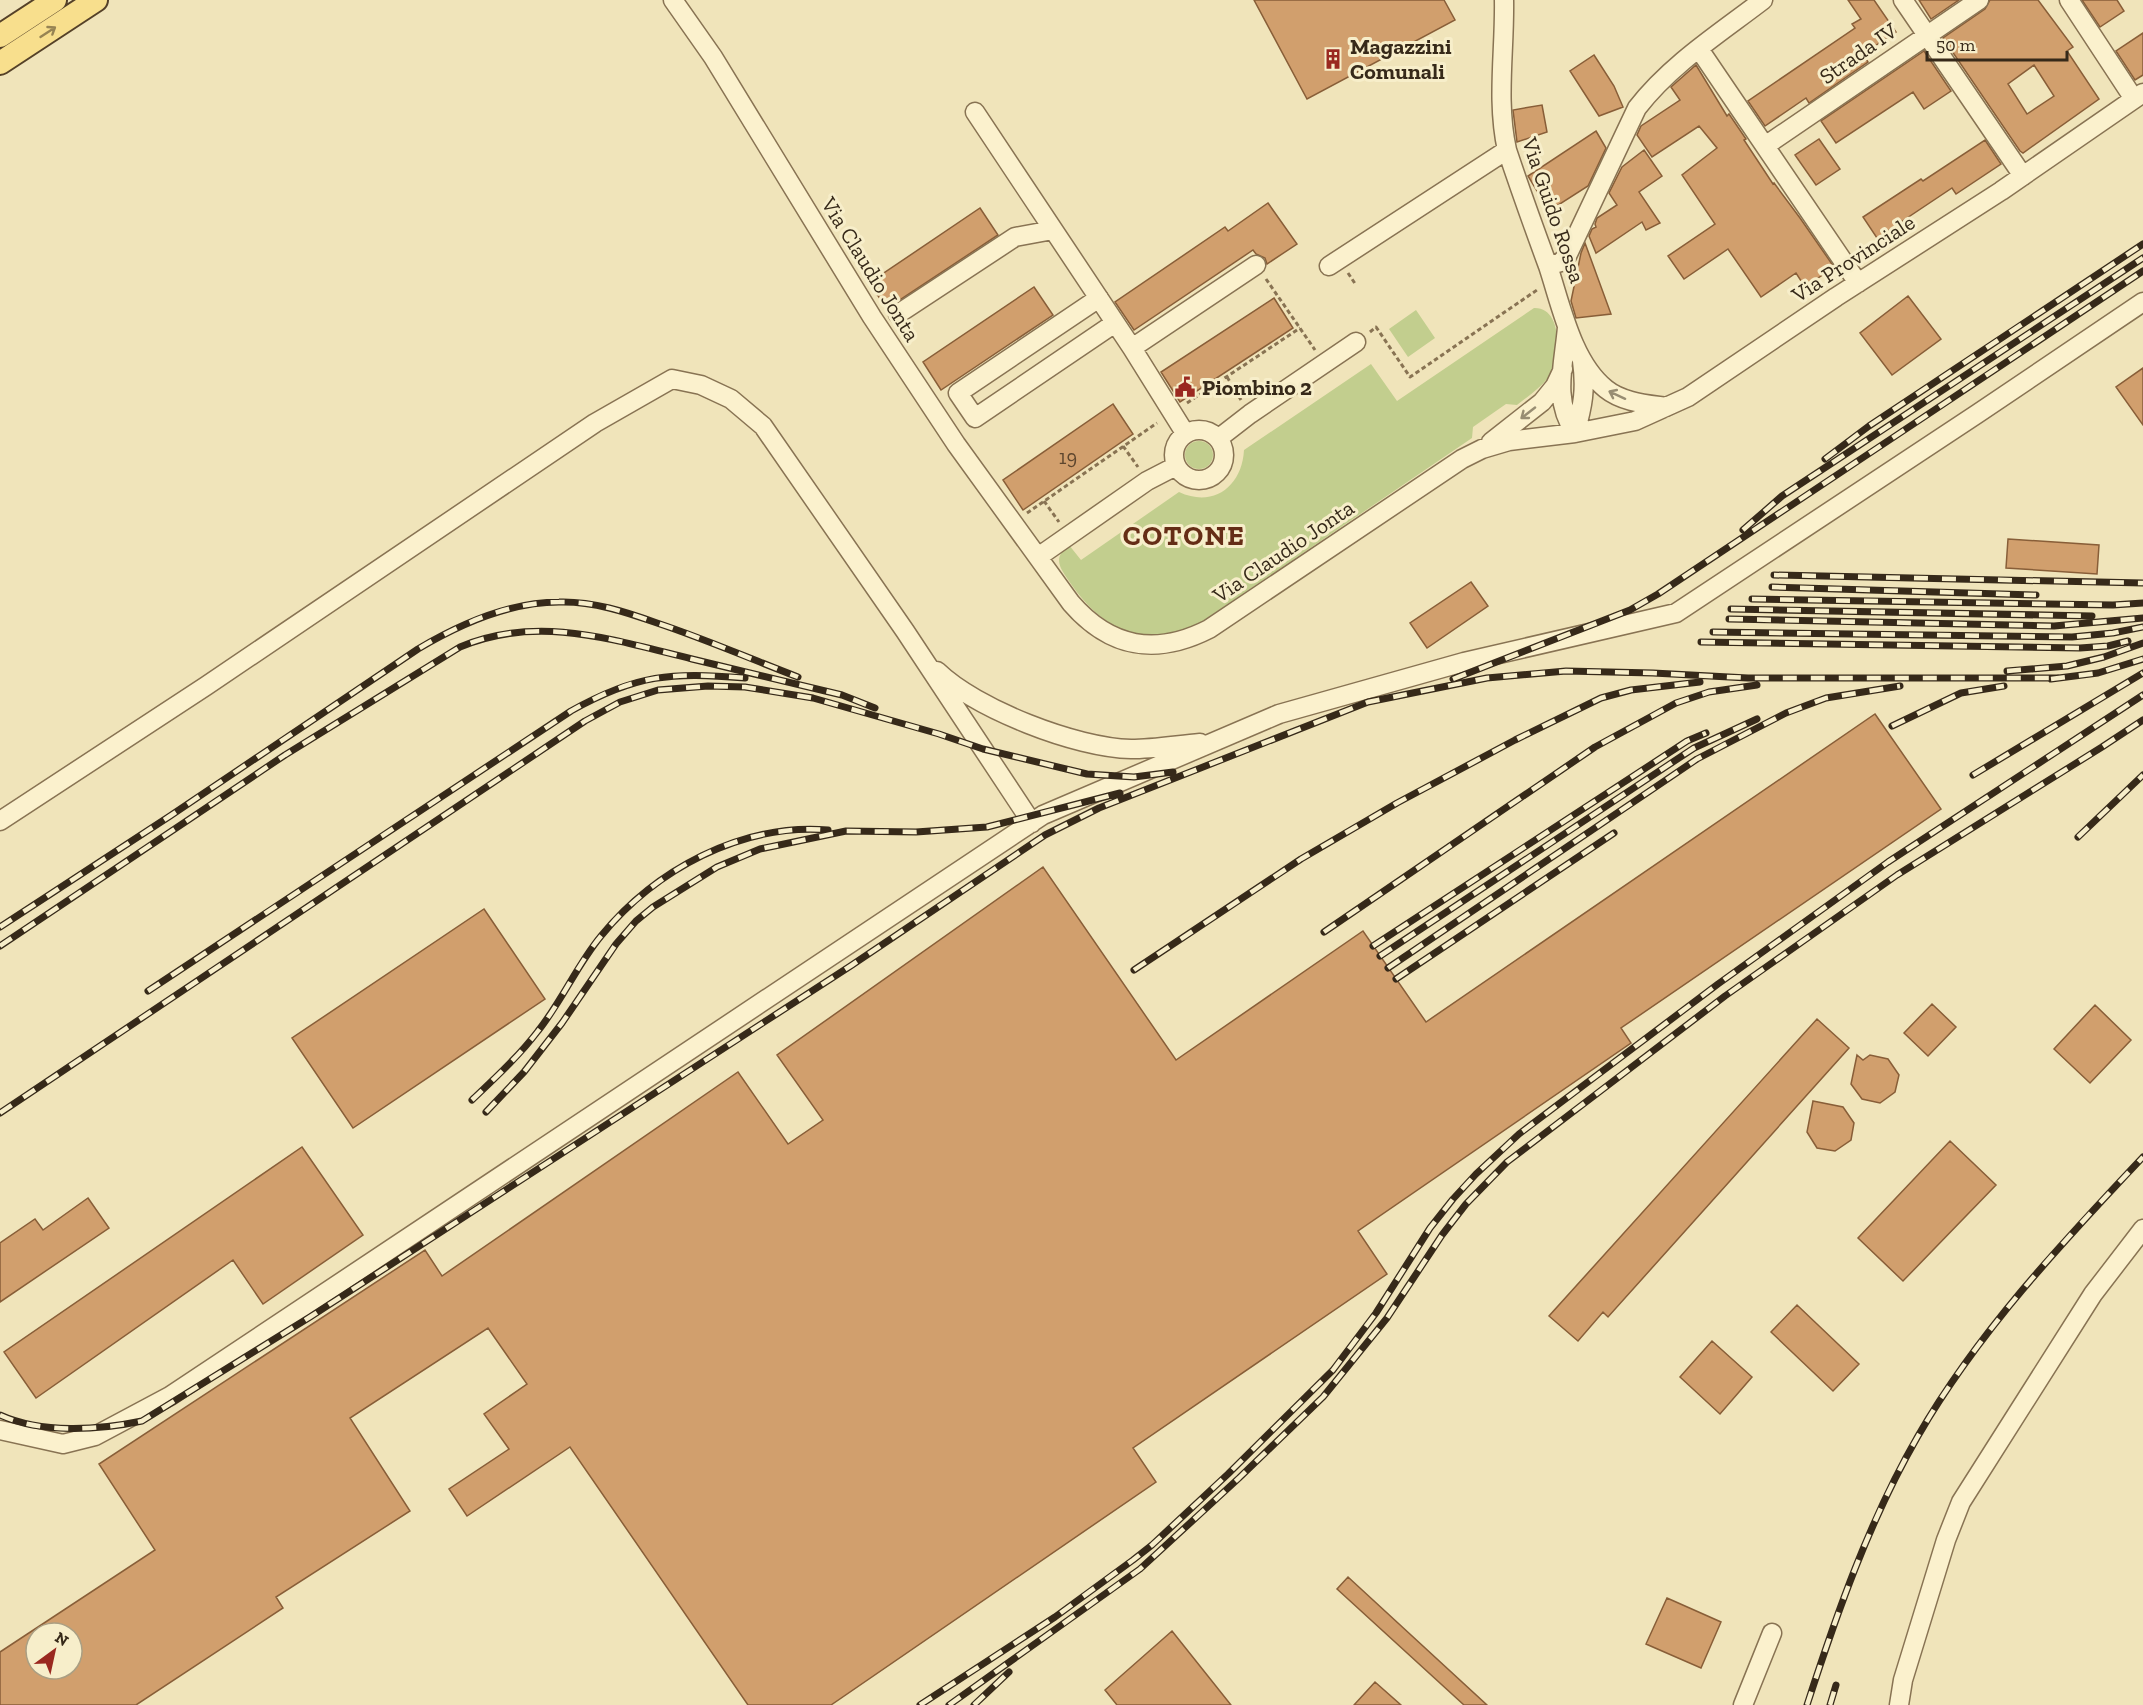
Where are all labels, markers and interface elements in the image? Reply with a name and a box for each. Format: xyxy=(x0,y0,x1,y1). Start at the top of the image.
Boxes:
street label: Strada IV xyxy=(1814,16,1903,90)
scale bar xyxy=(1927,24,2066,62)
one-way arrow xyxy=(39,25,56,37)
place label: Magazzini Comunali xyxy=(1350,33,1452,85)
text: 50 m xyxy=(1936,34,1976,56)
building icon: Magazzini Comunali xyxy=(1321,47,1345,71)
street label: Via Guido Rossa xyxy=(1516,133,1591,287)
street label: Via Claudio Jonta xyxy=(815,191,926,347)
street label: Via Provinciale xyxy=(1786,209,1920,309)
place label: Piombino 2 xyxy=(1202,374,1312,401)
public building icon: Piombino 2 xyxy=(1173,375,1197,399)
one-way arrow xyxy=(1608,388,1626,400)
one-way arrow xyxy=(1520,407,1536,420)
house number: 19 xyxy=(1059,445,1077,469)
street label: Via Claudio Jonta xyxy=(1207,494,1359,609)
district label: COTONE xyxy=(1123,519,1245,552)
north arrow xyxy=(24,1621,84,1681)
text: N xyxy=(52,1628,72,1650)

